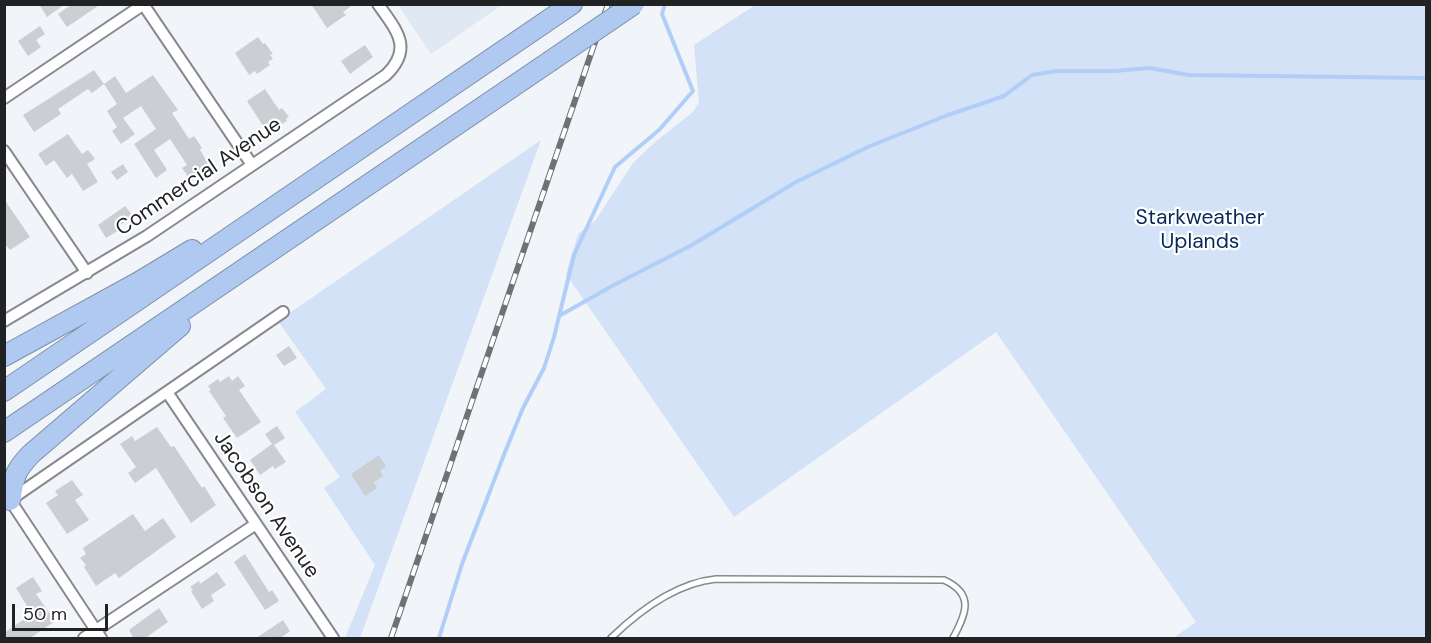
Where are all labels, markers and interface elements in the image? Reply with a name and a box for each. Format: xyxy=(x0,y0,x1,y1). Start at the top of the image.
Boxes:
street label: Commercial Avenue xyxy=(111,112,287,242)
park label: Starkweather Uplands xyxy=(1136,205,1264,255)
street label: Jacobson Avenue xyxy=(208,427,324,583)
scale bar xyxy=(15,592,111,630)
text: 50 m xyxy=(23,602,67,626)

